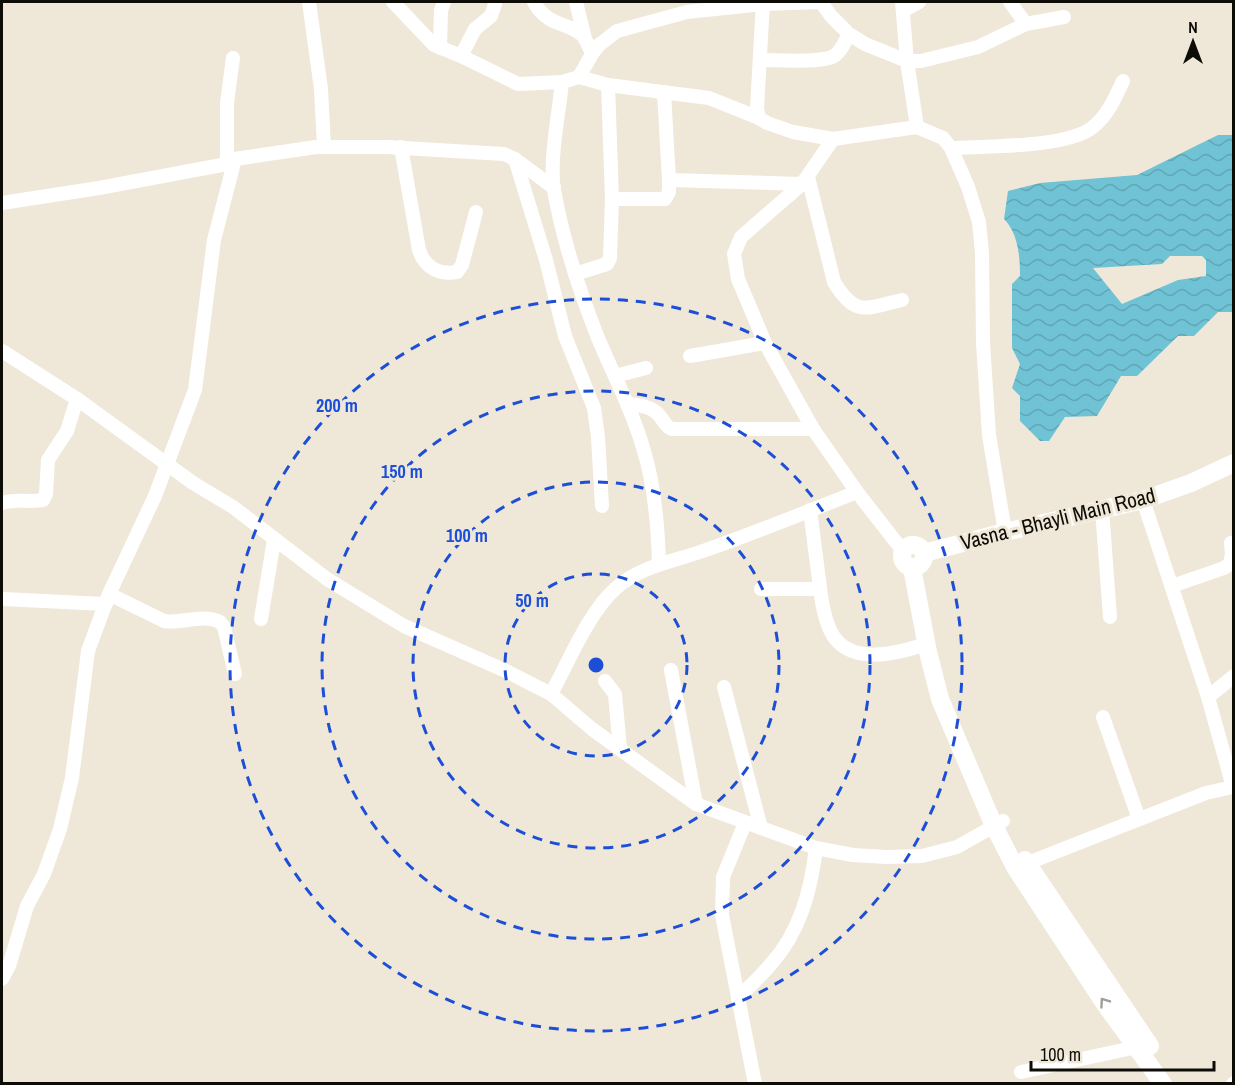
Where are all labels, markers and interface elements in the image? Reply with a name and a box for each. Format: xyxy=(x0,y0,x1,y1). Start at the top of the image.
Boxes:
north arrow xyxy=(1163,12,1223,72)
text: N xyxy=(1188,16,1198,38)
text: 200 m xyxy=(316,393,358,418)
text: 150 m xyxy=(381,459,423,484)
street label: Vasna - Bhayli Main Road xyxy=(957,480,1158,557)
text: 100 m xyxy=(446,523,488,548)
text: 50 m xyxy=(515,588,549,613)
centre of rings xyxy=(586,655,606,675)
one-way arrow xyxy=(1100,997,1111,1008)
scale bar xyxy=(1031,1034,1214,1072)
text: 100 m xyxy=(1040,1042,1081,1067)

